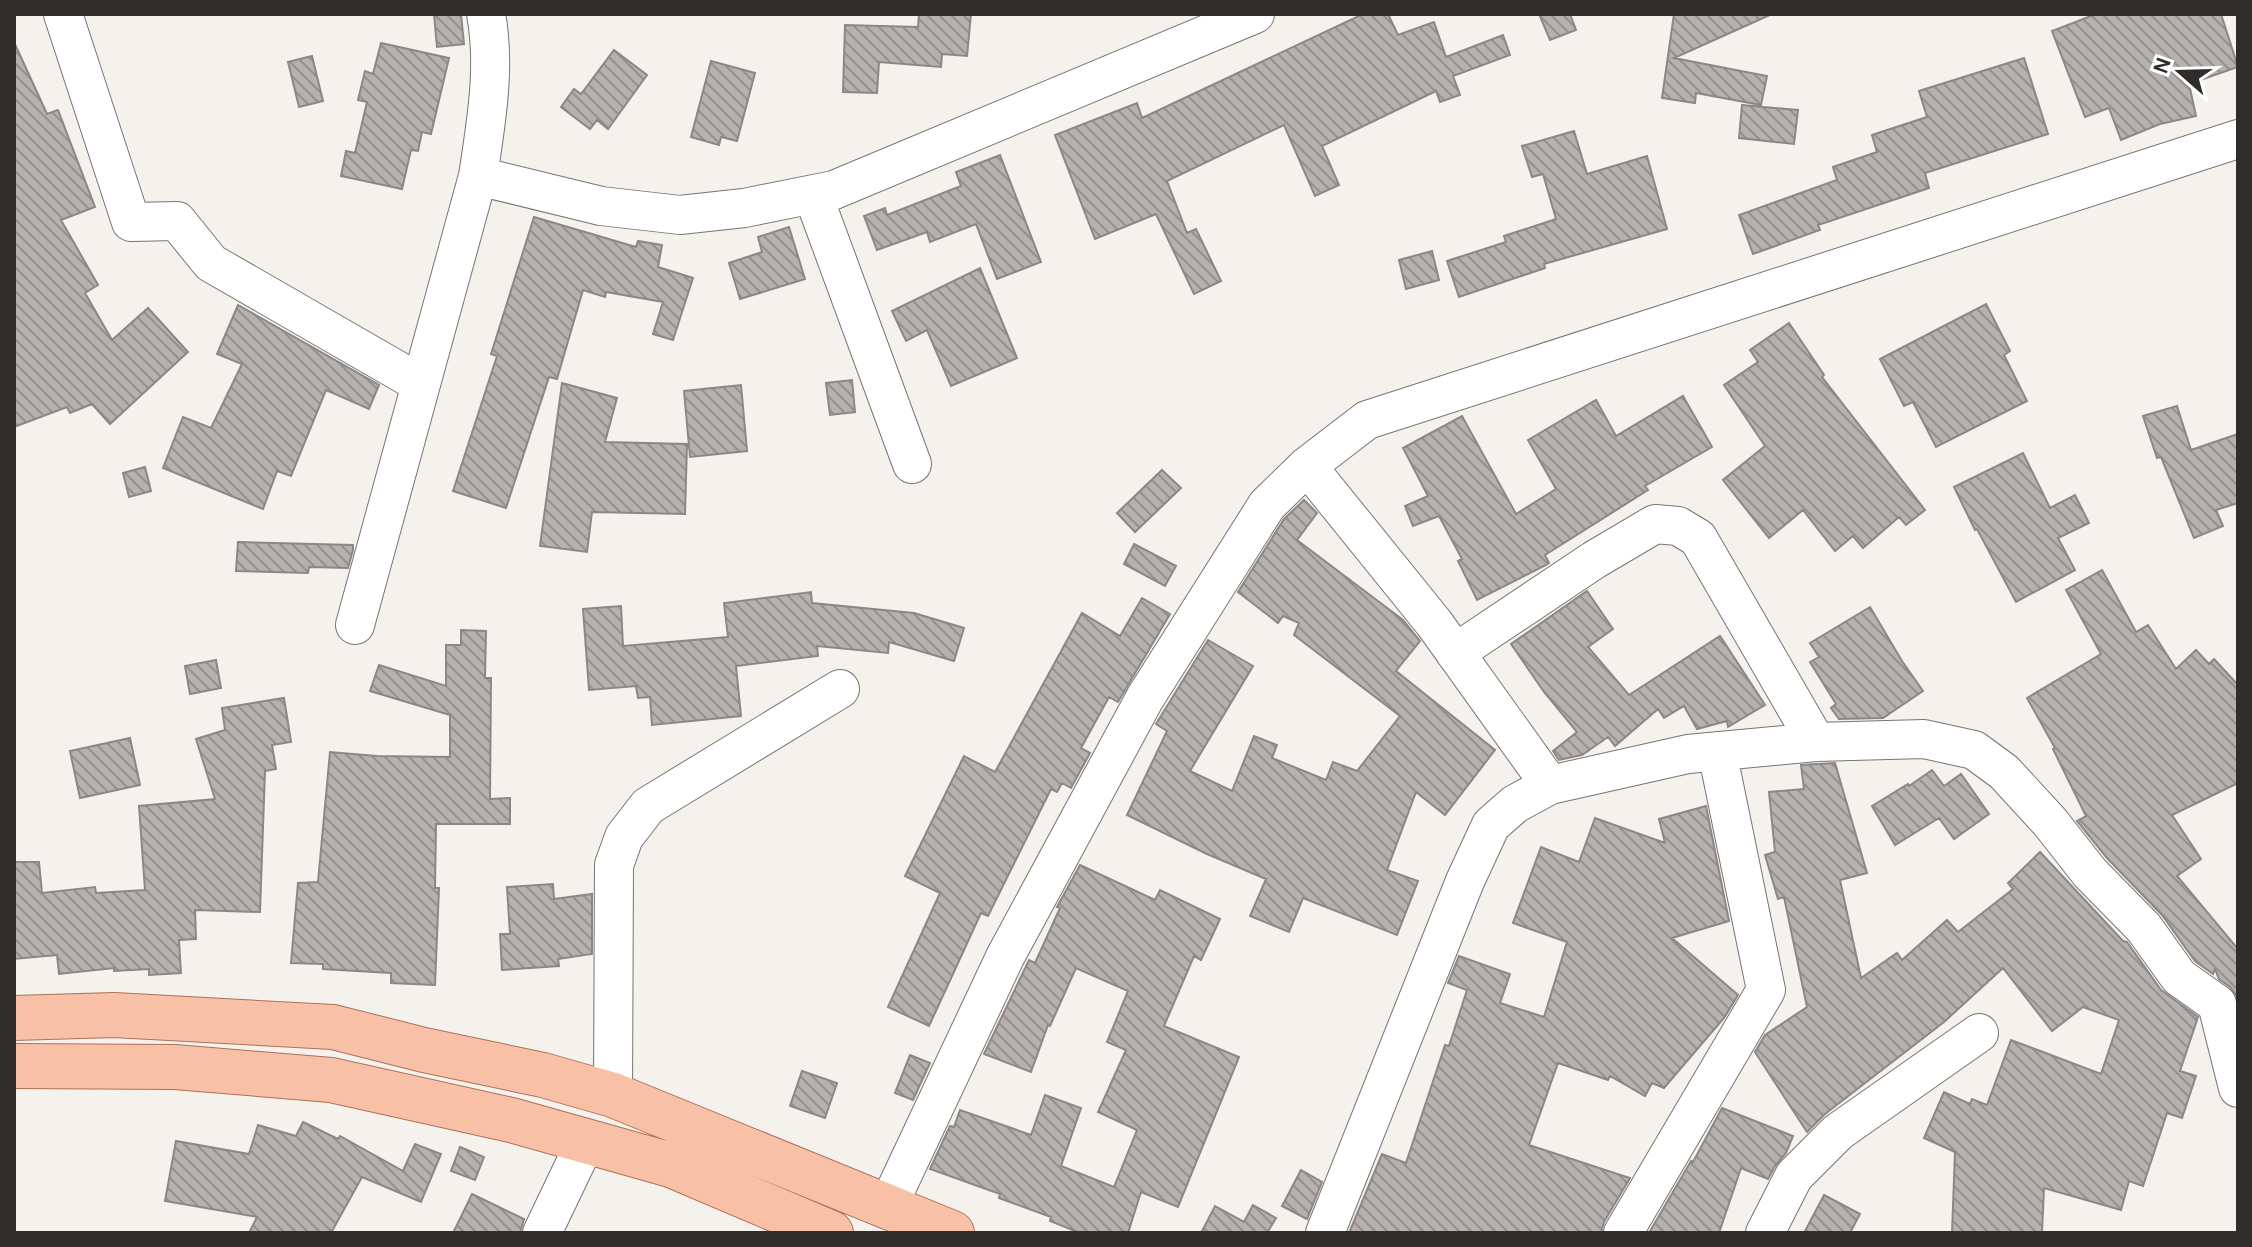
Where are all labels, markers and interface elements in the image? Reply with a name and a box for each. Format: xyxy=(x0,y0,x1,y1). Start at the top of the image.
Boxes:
north arrow xyxy=(2140,32,2220,112)
text: N xyxy=(2147,54,2177,77)

